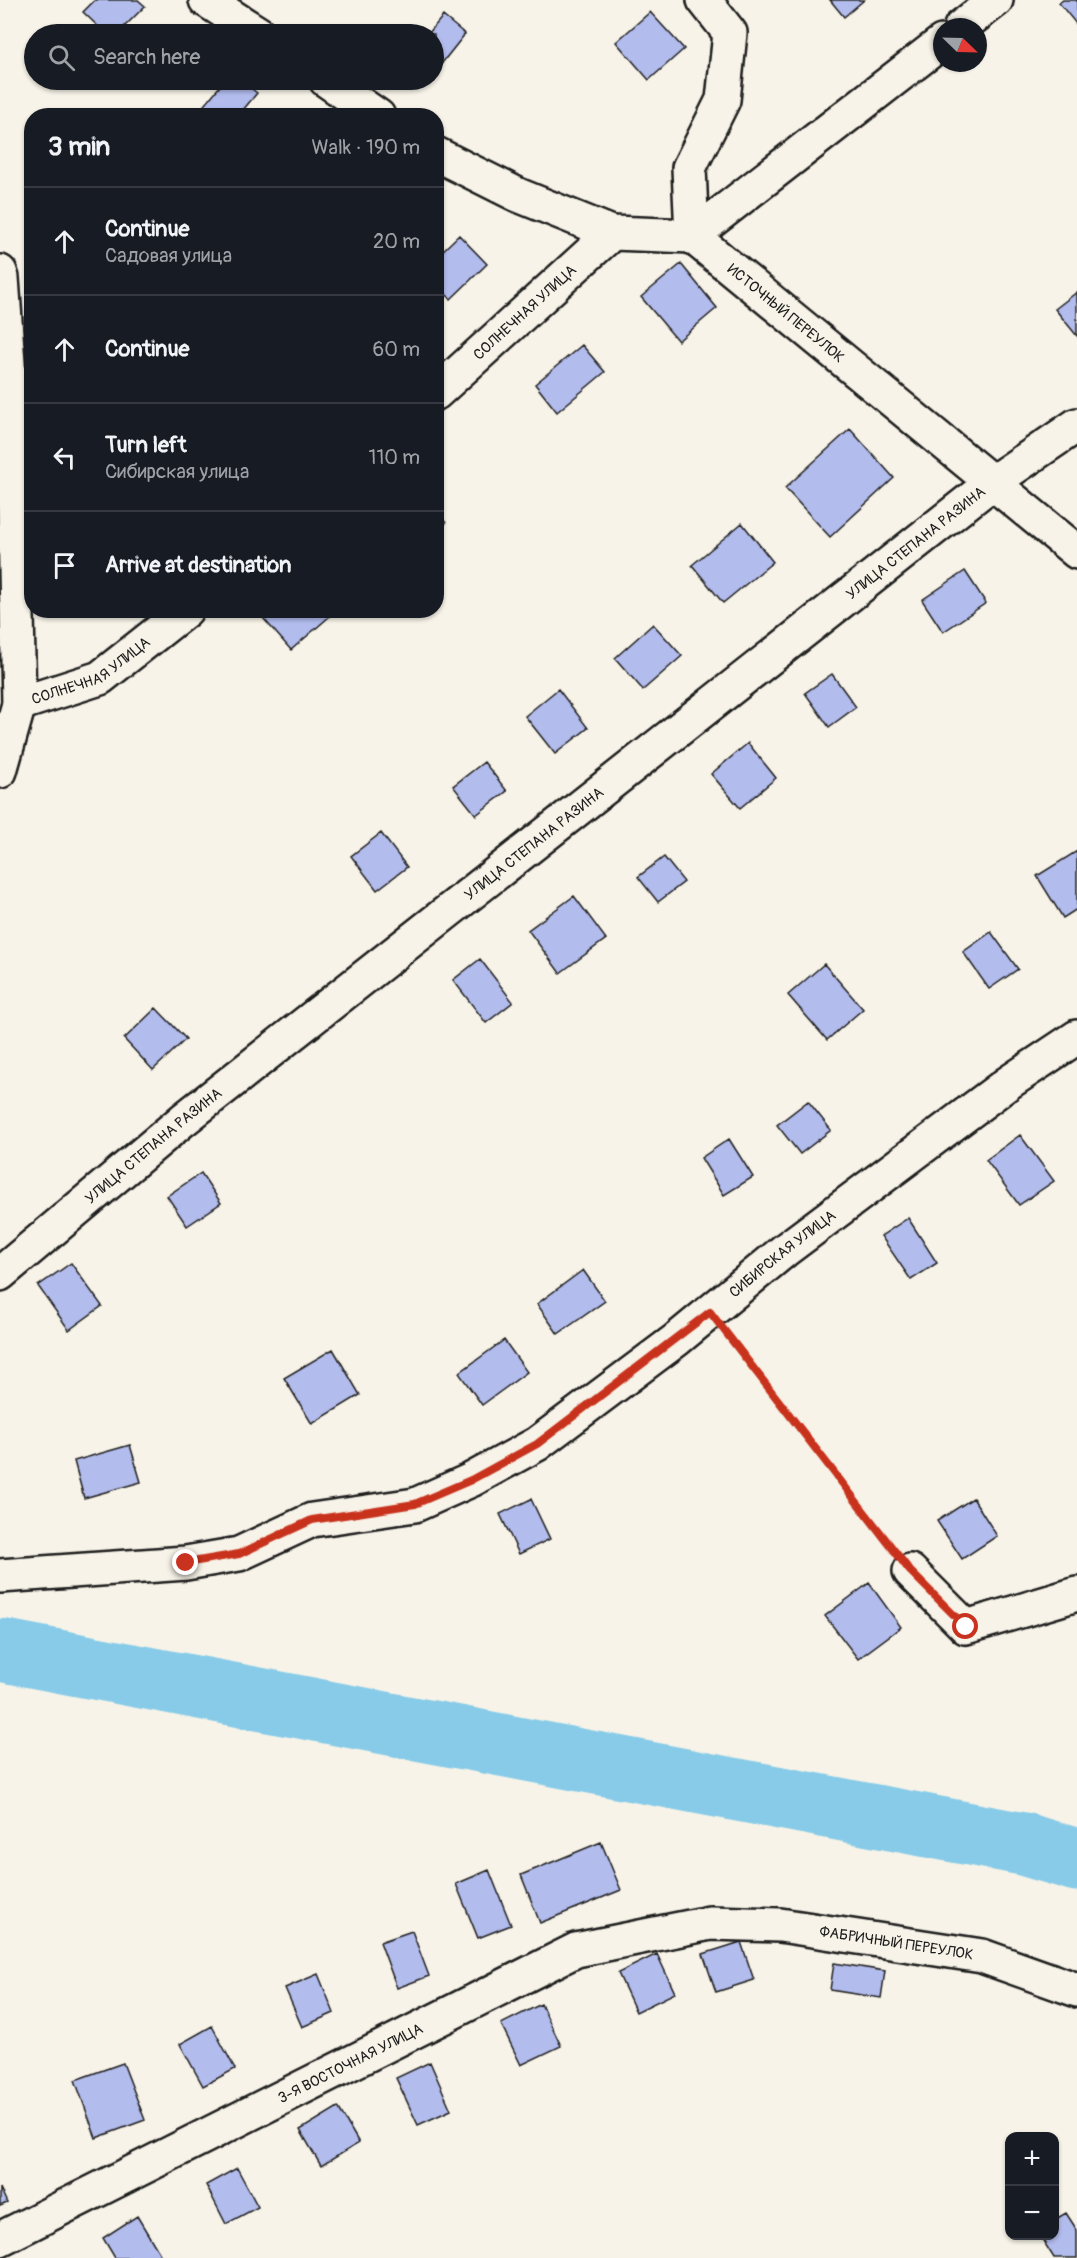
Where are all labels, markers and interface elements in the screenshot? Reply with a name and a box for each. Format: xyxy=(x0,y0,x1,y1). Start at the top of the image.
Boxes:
north arrow xyxy=(933,18,987,72)
search box xyxy=(24,24,444,90)
icon: search xyxy=(45,41,78,74)
text: Search here xyxy=(93,43,200,71)
text: 3 min xyxy=(48,131,110,163)
text: Walk · 190 m xyxy=(312,135,420,160)
text: Continue xyxy=(105,215,189,243)
icon: ahead xyxy=(48,225,81,258)
text: 20 m xyxy=(373,229,420,254)
text: Садовая улица xyxy=(105,243,232,268)
street label: ИСТОЧНЫЙ ПЕРЕУЛОК xyxy=(723,260,848,367)
street label: СОЛНЕЧНАЯ УЛИЦА xyxy=(470,261,581,364)
icon: ahead xyxy=(48,333,81,366)
text: Continue xyxy=(105,335,189,363)
text: 60 m xyxy=(373,337,420,362)
text: Turn left xyxy=(105,431,187,459)
icon: left xyxy=(48,441,81,474)
text: 110 m xyxy=(369,445,420,470)
text: Сибирская улица xyxy=(105,459,249,484)
street label: УЛИЦА СТЕПАНА РАЗИНА xyxy=(843,482,990,604)
icon: arrive xyxy=(48,549,81,582)
text: Arrive at destination xyxy=(105,551,291,579)
street label: СОЛНЕЧНАЯ УЛИЦА xyxy=(29,633,155,709)
street label: УЛИЦА СТЕПАНА РАЗИНА xyxy=(461,783,608,905)
street label: УЛИЦА СТЕПАНА РАЗИНА xyxy=(81,1084,226,1208)
street label: СИБИРСКАЯ УЛИЦА xyxy=(726,1206,840,1302)
route end xyxy=(172,1549,198,1575)
route start xyxy=(952,1613,978,1639)
street label: ФАБРИЧНЫЙ ПЕРЕУЛОК xyxy=(818,1922,975,1965)
street label: 3-Я ВОСТОЧНАЯ УЛИЦА xyxy=(275,2019,426,2108)
map controls xyxy=(1005,2132,1059,2240)
button: + xyxy=(1005,2132,1059,2186)
button: − xyxy=(1005,2186,1059,2240)

